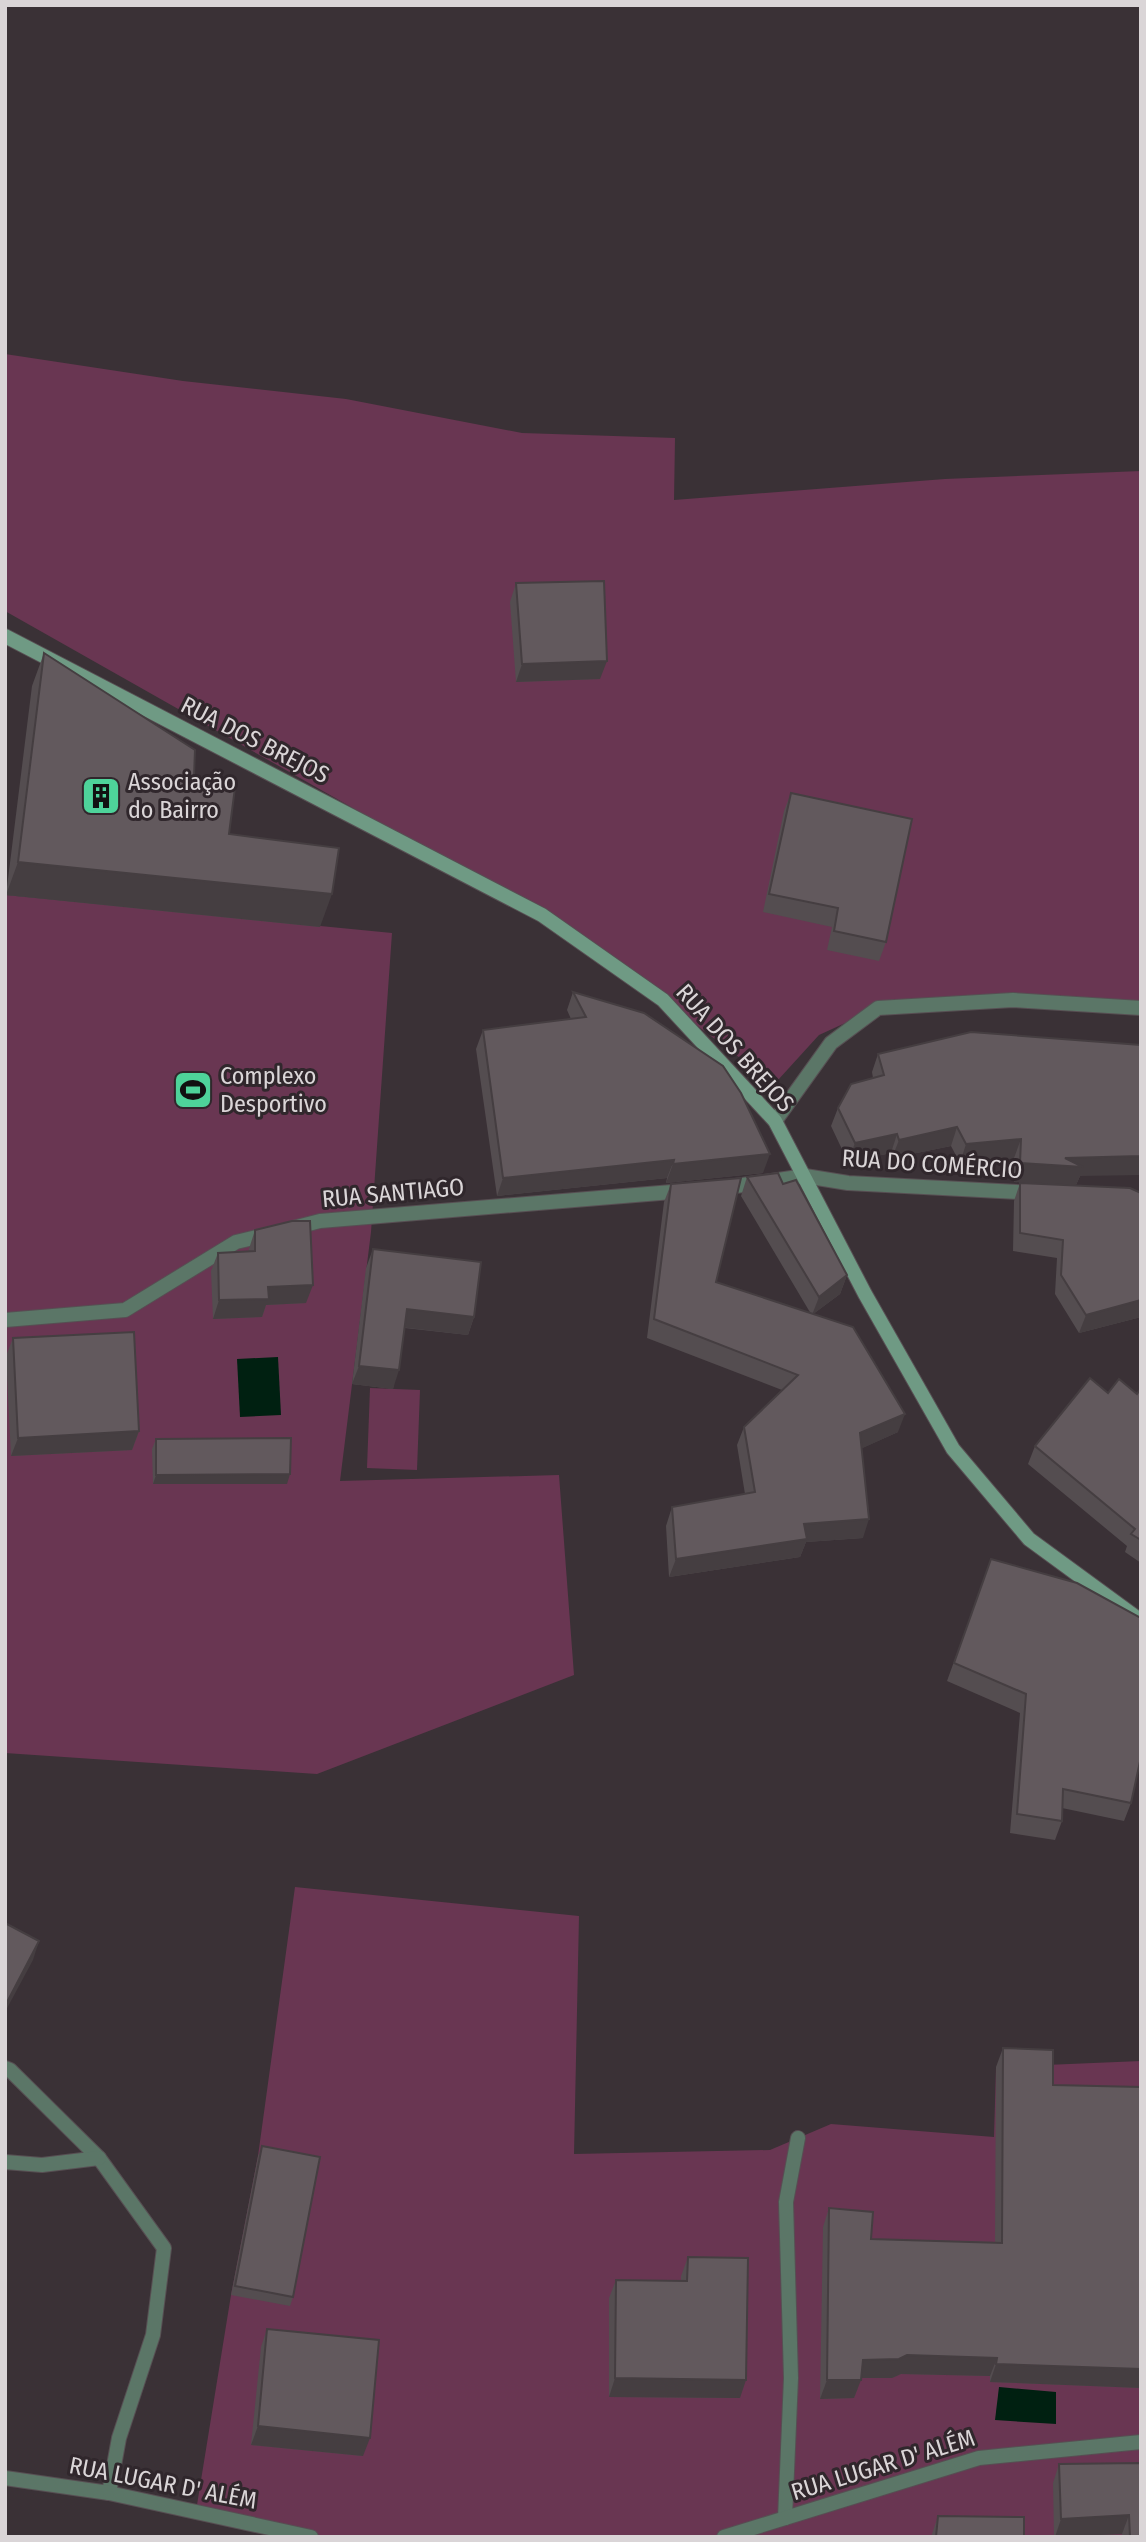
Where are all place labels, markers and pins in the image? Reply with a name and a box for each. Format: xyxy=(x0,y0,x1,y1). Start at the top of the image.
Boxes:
place label: Associação do Bairro xyxy=(128,768,236,824)
building icon: Associação do Bairro xyxy=(80,775,122,817)
place label: Complexo Desportivo xyxy=(220,1062,327,1118)
sports icon: Complexo Desportivo xyxy=(172,1069,214,1111)

